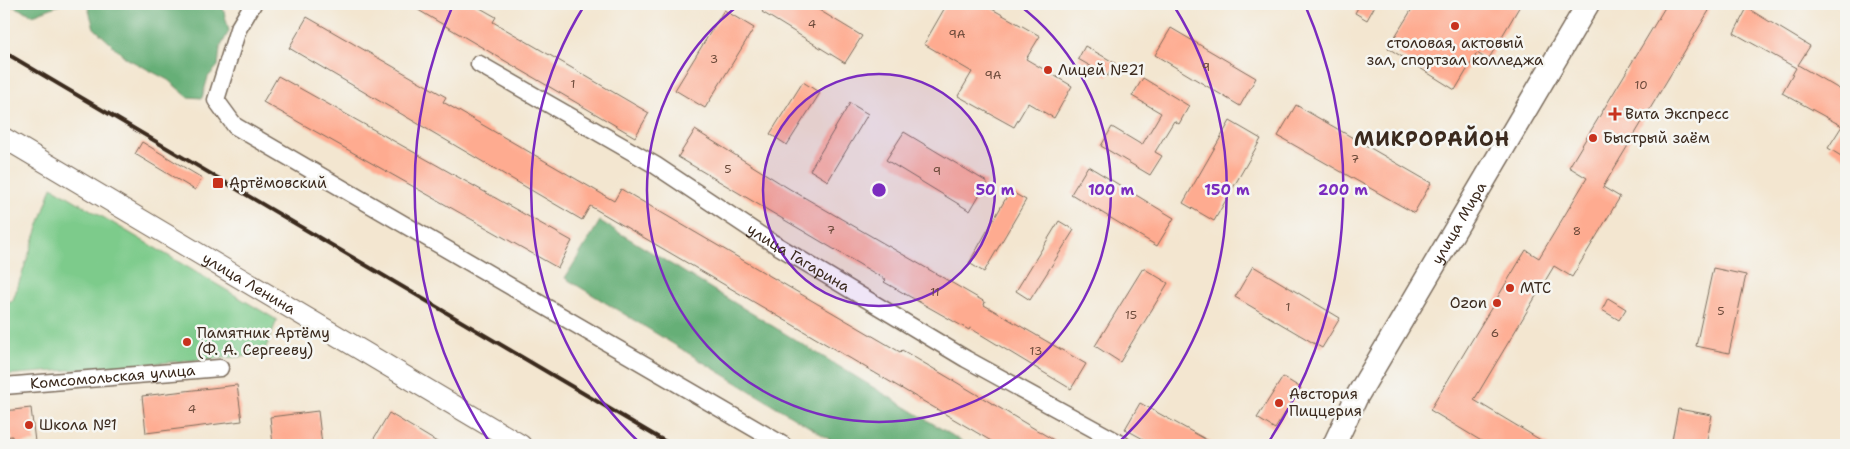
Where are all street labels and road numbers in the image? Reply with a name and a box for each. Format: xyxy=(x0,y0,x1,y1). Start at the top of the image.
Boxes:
street label: улица Мира xyxy=(1427,177,1491,268)
street label: улица Гагарина xyxy=(743,219,854,297)
street label: улица Ленина xyxy=(199,248,300,319)
street label: Комсомольская улица xyxy=(29,360,197,394)

